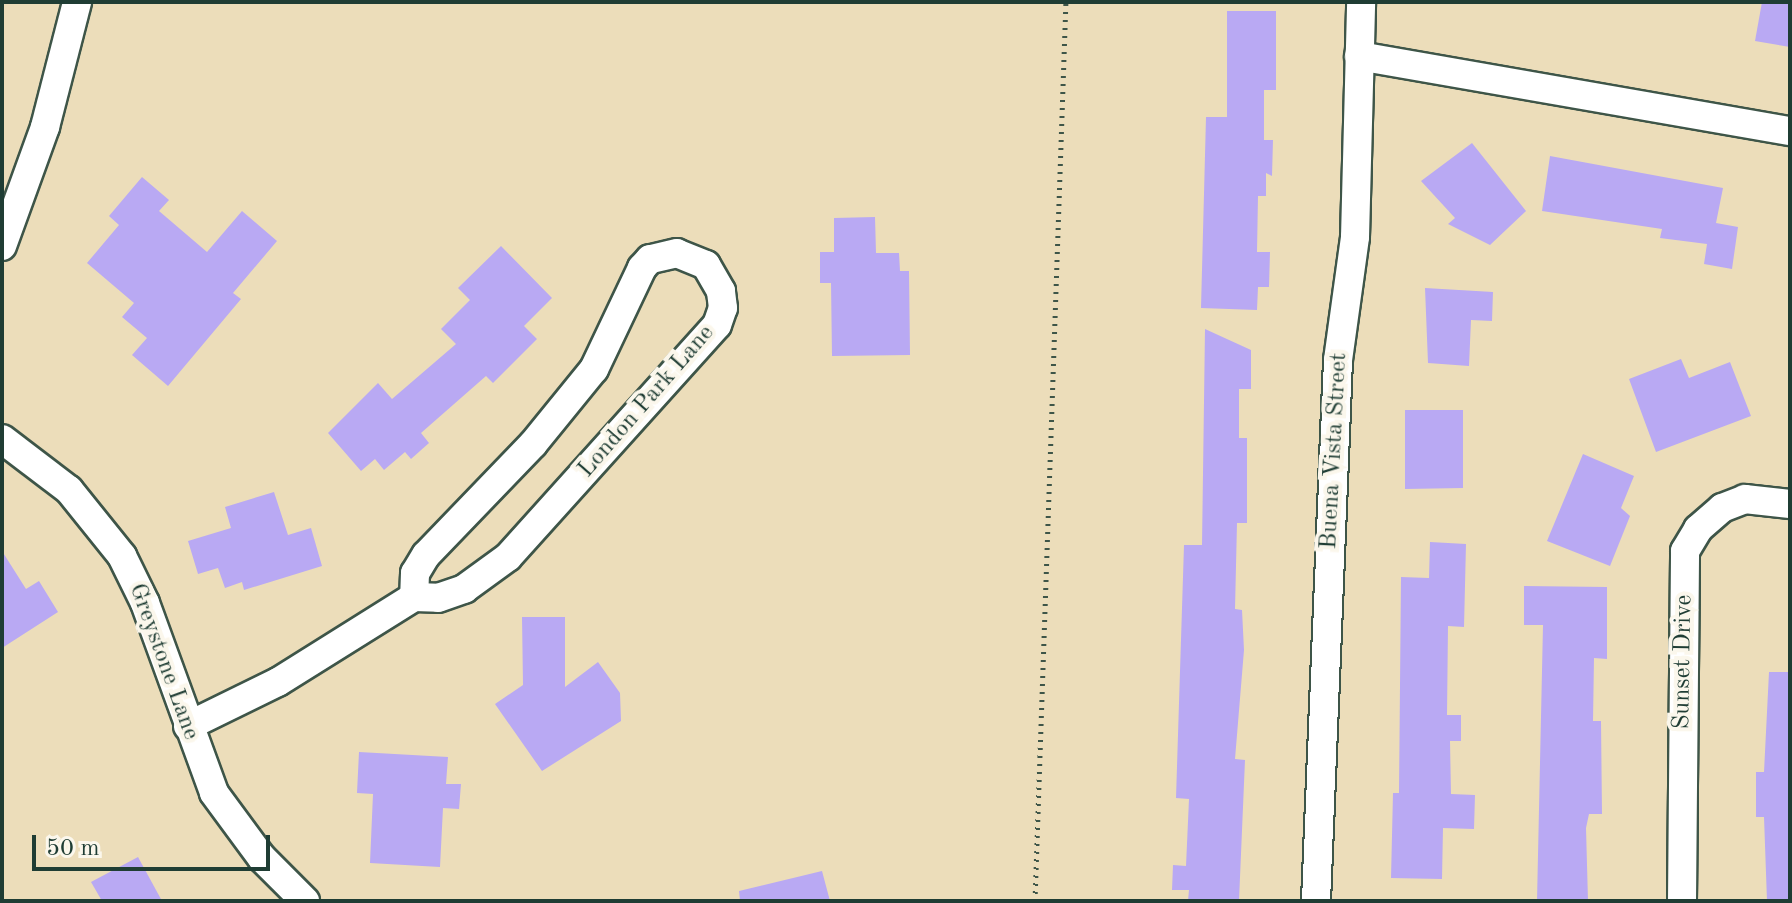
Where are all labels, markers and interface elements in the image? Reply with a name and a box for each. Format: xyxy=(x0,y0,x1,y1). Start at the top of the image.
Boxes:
street label: London Park Lane xyxy=(573,320,721,484)
street label: Buena Vista Street xyxy=(1315,352,1355,550)
street label: Greystone Lane xyxy=(121,580,205,744)
street label: Sunset Drive xyxy=(1668,594,1700,730)
scale bar xyxy=(36,819,274,869)
text: 50 m xyxy=(46,837,100,861)

